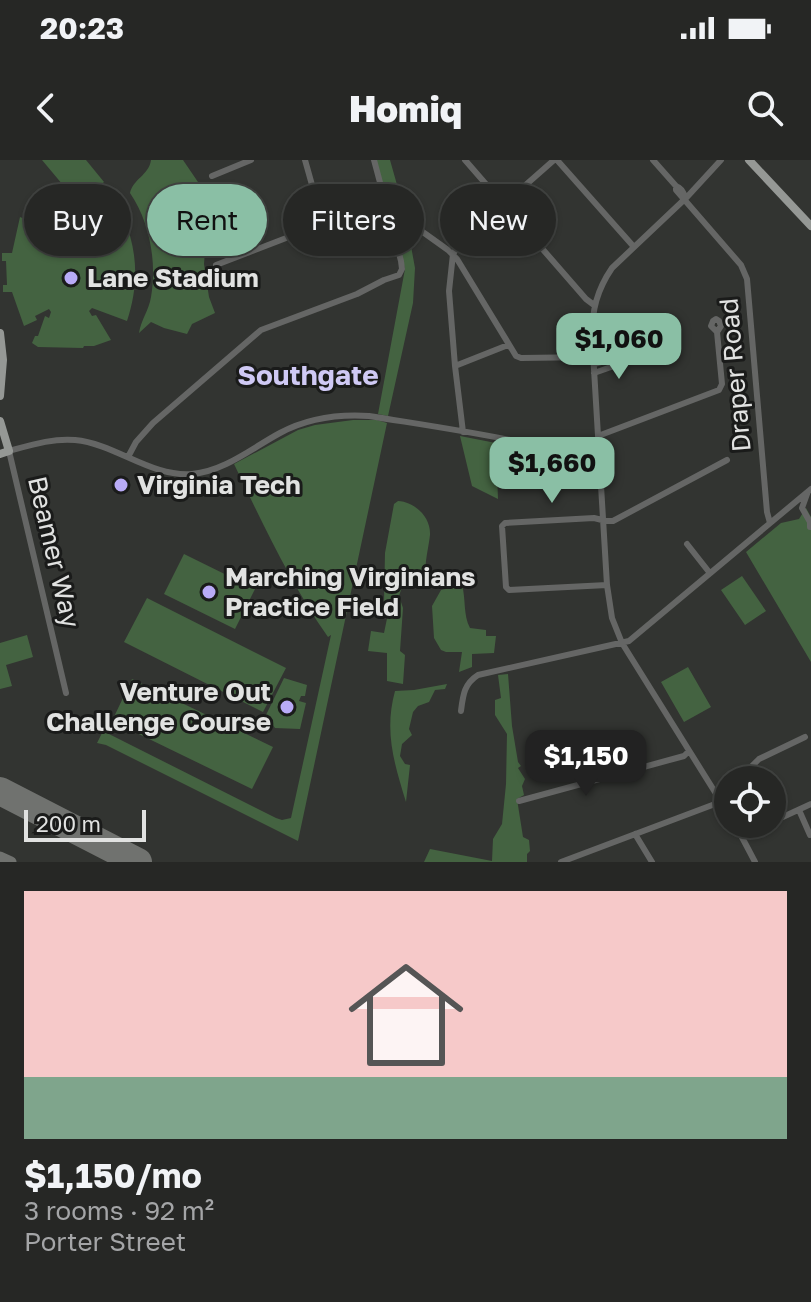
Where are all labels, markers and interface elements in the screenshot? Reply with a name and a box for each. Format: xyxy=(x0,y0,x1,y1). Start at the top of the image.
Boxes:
text: 20:23 xyxy=(40,10,124,46)
icon: back xyxy=(24,86,68,130)
icon: search xyxy=(743,86,787,130)
text: Homiq xyxy=(349,87,462,130)
chip: Buy xyxy=(24,184,131,256)
chip: Rent xyxy=(147,184,267,256)
chip: Filters xyxy=(283,184,424,256)
chip: New xyxy=(440,184,556,256)
place label: Lane Stadium xyxy=(87,262,259,293)
marker: Lane Stadium xyxy=(62,269,80,287)
street label: Draper Road xyxy=(712,297,757,453)
pin: $1,060 xyxy=(554,313,684,381)
text: $1,060 xyxy=(574,323,664,354)
district label: Southgate xyxy=(237,358,379,391)
pin: $1,660 xyxy=(487,437,617,505)
text: $1,660 xyxy=(507,447,597,478)
place label: Virginia Tech xyxy=(137,469,301,500)
street label: Beamer Way xyxy=(22,473,87,631)
marker: Virginia Tech xyxy=(112,476,130,494)
place label: Marching Virginians Practice Field xyxy=(225,561,476,622)
marker: Marching Virginians Practice Field xyxy=(200,583,218,601)
place label: Venture Out Challenge Course xyxy=(46,676,271,737)
marker: Venture Out Challenge Course xyxy=(278,698,296,716)
pin: $1,150 xyxy=(521,730,651,798)
text: $1,150 xyxy=(543,740,629,771)
map controls xyxy=(714,766,786,838)
button: locate xyxy=(714,766,786,838)
scale bar xyxy=(24,806,146,842)
text: 200 m xyxy=(36,810,101,837)
icon: home xyxy=(334,943,478,1087)
text: $1,150/mo xyxy=(24,1155,202,1195)
text: 3 rooms · 92 m² xyxy=(24,1195,214,1226)
text: Porter Street xyxy=(24,1226,186,1257)

